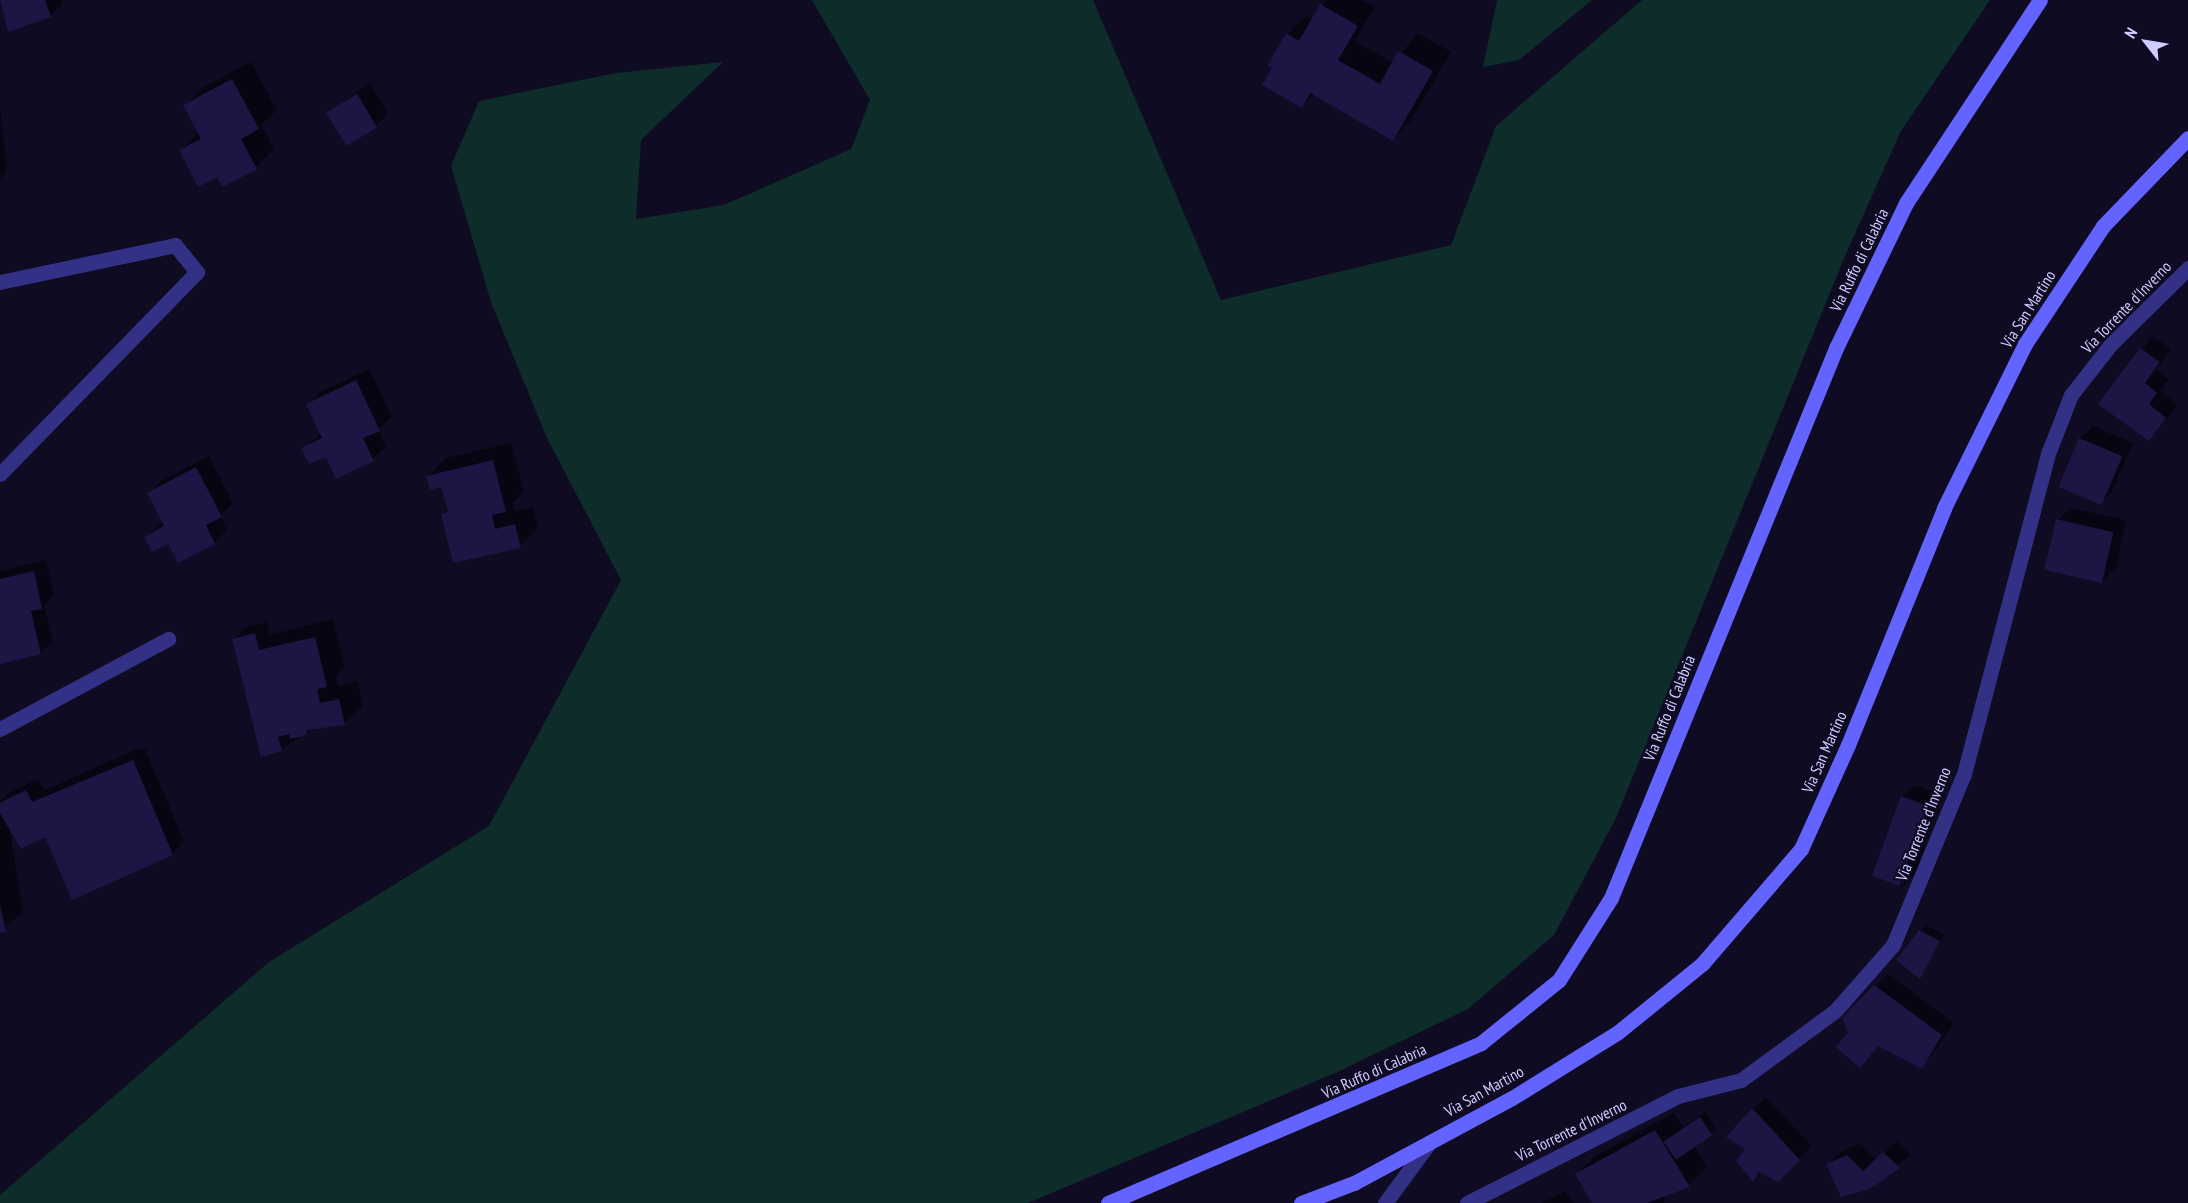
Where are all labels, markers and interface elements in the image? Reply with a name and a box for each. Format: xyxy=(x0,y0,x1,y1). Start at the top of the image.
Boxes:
north arrow xyxy=(2116,12,2176,72)
text: N xyxy=(2120,24,2141,42)
street label: Via Ruffo di Calabria xyxy=(1826,205,1892,315)
street label: Via Torrente d'Inverno xyxy=(2077,257,2175,357)
street label: Via San Martino xyxy=(1997,267,2059,351)
street label: Via Ruffo di Calabria xyxy=(1639,652,1699,764)
street label: Via San Martino xyxy=(1797,708,1851,796)
street label: Via Torrente d'Inverno xyxy=(1891,764,1955,884)
street label: Via Ruffo di Calabria xyxy=(1319,1039,1429,1103)
street label: Via San Martino xyxy=(1441,1061,1527,1121)
street label: Via Torrente d'Inverno xyxy=(1512,1095,1630,1165)

